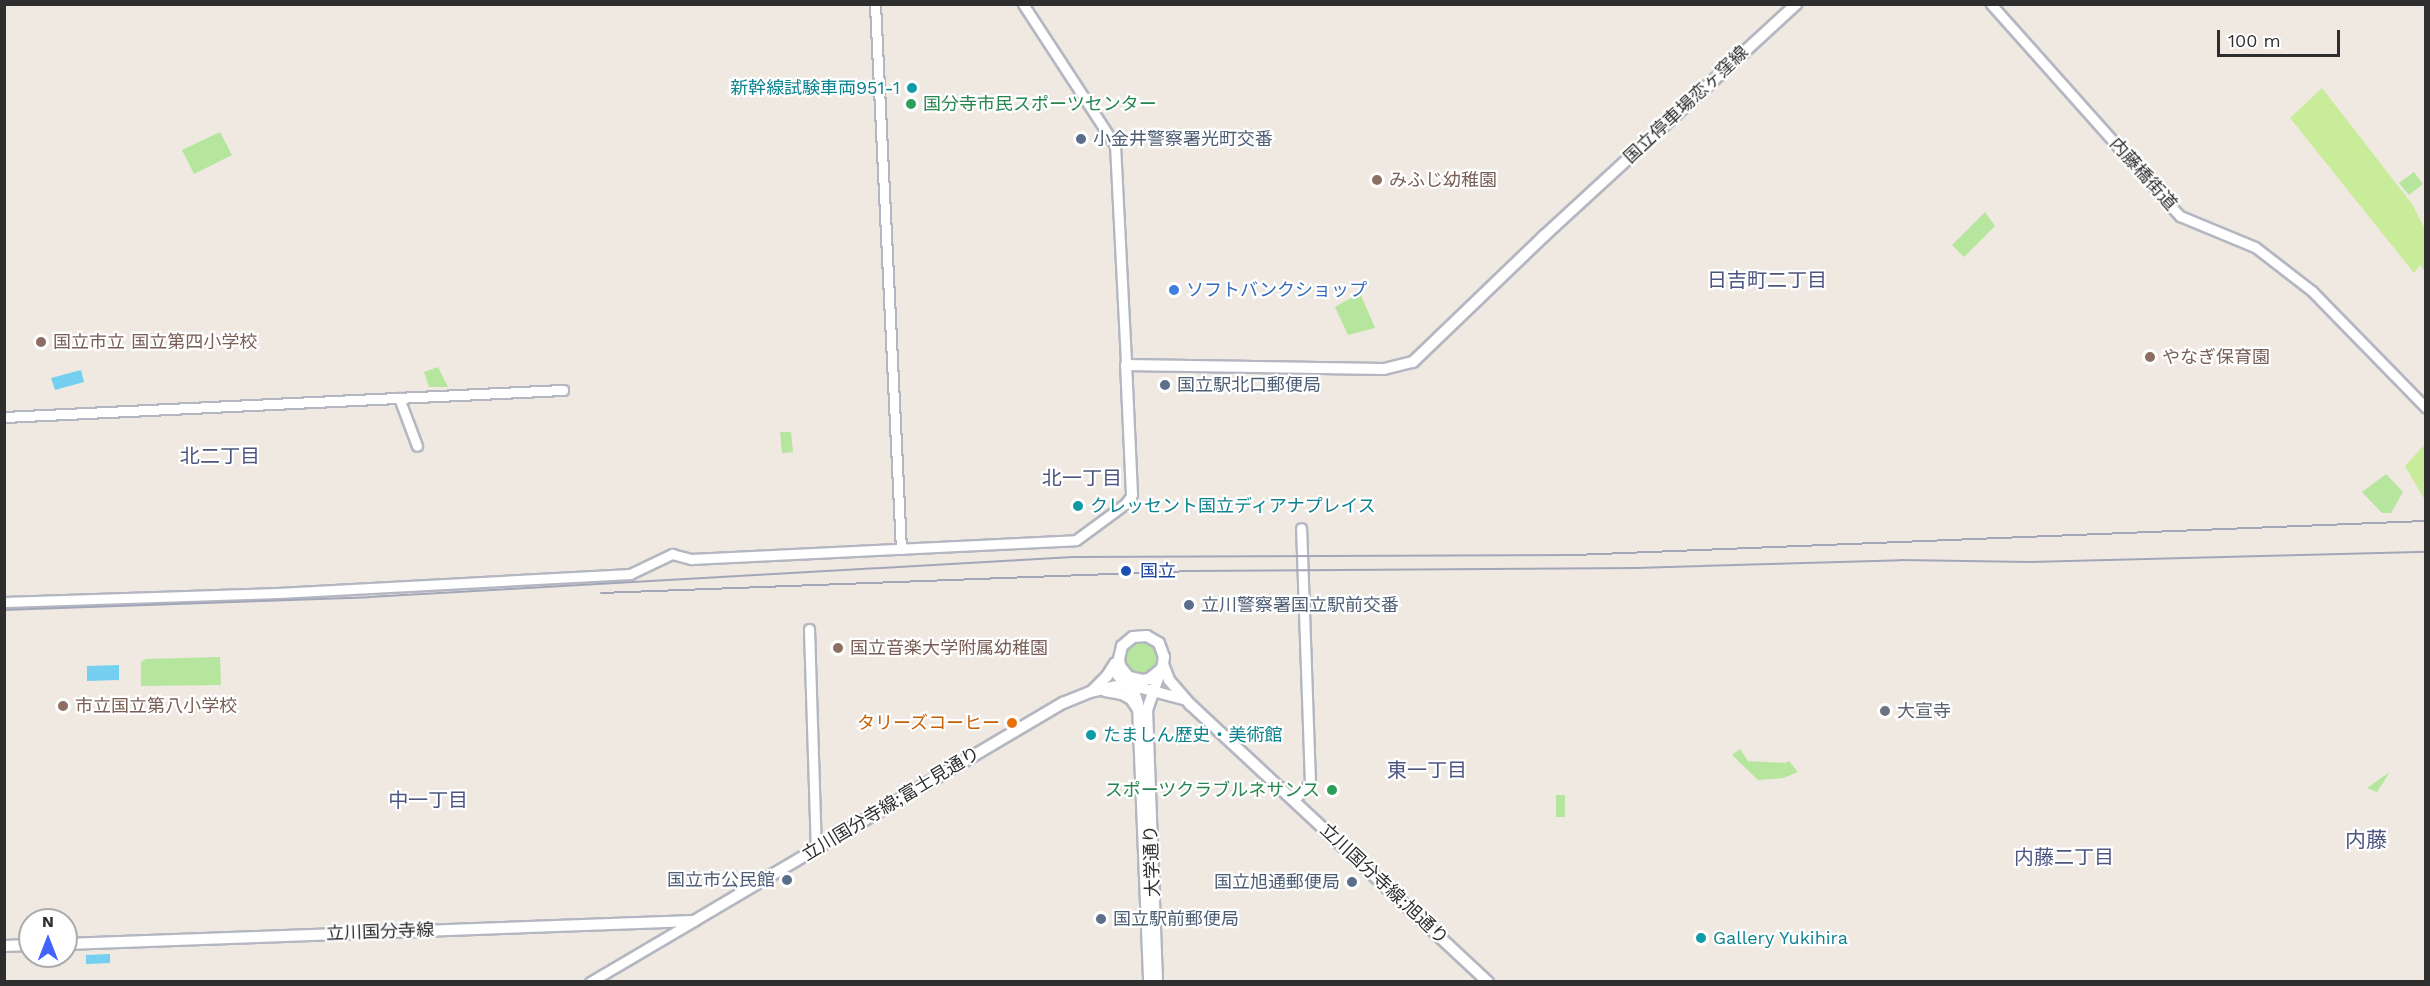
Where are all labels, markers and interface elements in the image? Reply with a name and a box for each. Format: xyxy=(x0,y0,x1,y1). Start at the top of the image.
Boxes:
scale bar xyxy=(2220,18,2343,56)
text: 100 m xyxy=(2228,30,2281,51)
street label: 国立停車場恋ヶ窪線 xyxy=(1619,42,1753,168)
place label: 新幹線試験車両951-1 xyxy=(730,77,900,99)
marker: 新幹線試験車両951-1 xyxy=(905,81,919,95)
place label: 国分寺市民スポーツセンター xyxy=(923,93,1157,115)
marker: 国分寺市民スポーツセンター xyxy=(904,97,918,111)
place label: 小金井警察署光町交番 xyxy=(1093,128,1273,150)
marker: 小金井警察署光町交番 xyxy=(1074,132,1088,146)
street label: 内藤橋街道 xyxy=(2105,133,2181,215)
place label: みふじ幼稚園 xyxy=(1389,169,1497,191)
marker: みふじ幼稚園 xyxy=(1370,173,1384,187)
district label: 日吉町二丁目 xyxy=(1707,268,1827,292)
place label: ソフトバンクショップ xyxy=(1186,279,1366,301)
marker: ソフトバンクショップ xyxy=(1167,283,1181,297)
place label: 国立市立 国立第四小学校 xyxy=(53,331,257,353)
marker: 国立市立 国立第四小学校 xyxy=(34,335,48,349)
place label: やなぎ保育園 xyxy=(2162,346,2270,368)
marker: やなぎ保育園 xyxy=(2143,350,2157,364)
place label: 国立駅北口郵便局 xyxy=(1177,374,1321,396)
marker: 国立駅北口郵便局 xyxy=(1158,378,1172,392)
district label: 北二丁目 xyxy=(180,444,260,468)
district label: 北一丁目 xyxy=(1042,466,1122,490)
place label: クレッセント国立ディアナプレイス xyxy=(1090,495,1378,517)
marker: クレッセント国立ディアナプレイス xyxy=(1071,499,1085,513)
place label: 国立 xyxy=(1140,560,1176,582)
marker: 国立 xyxy=(1117,562,1135,580)
place label: 立川警察署国立駅前交番 xyxy=(1201,594,1399,616)
marker: 立川警察署国立駅前交番 xyxy=(1182,598,1196,612)
place label: 国立音楽大学附属幼稚園 xyxy=(850,637,1048,659)
marker: 国立音楽大学附属幼稚園 xyxy=(831,641,845,655)
place label: 市立国立第八小学校 xyxy=(75,695,237,717)
marker: 市立国立第八小学校 xyxy=(56,699,70,713)
place label: 大宣寺 xyxy=(1897,700,1951,722)
marker: 大宣寺 xyxy=(1878,704,1892,718)
place label: タリーズコーヒー xyxy=(856,712,1000,734)
marker: タリーズコーヒー xyxy=(1005,716,1019,730)
place label: たましん歴史・美術館 xyxy=(1103,724,1283,746)
marker: たましん歴史・美術館 xyxy=(1084,728,1098,742)
street label: 立川国分寺線;富士見通り xyxy=(798,742,984,866)
district label: 東一丁目 xyxy=(1387,758,1467,782)
place label: スポーツクラブルネサンス xyxy=(1104,779,1320,801)
marker: スポーツクラブルネサンス xyxy=(1325,783,1339,797)
district label: 中一丁目 xyxy=(388,788,468,812)
street label: 立川国分寺線;旭通り xyxy=(1315,819,1453,949)
street label: 大学通り xyxy=(1140,825,1164,897)
district label: 内藤 xyxy=(2345,827,2387,853)
district label: 内藤二丁目 xyxy=(2014,845,2114,869)
place label: 国立市公民館 xyxy=(667,869,775,891)
place label: 国立旭通郵便局 xyxy=(1214,871,1340,893)
marker: 国立市公民館 xyxy=(780,873,794,887)
marker: 国立旭通郵便局 xyxy=(1345,875,1359,889)
north arrow xyxy=(18,908,78,968)
place label: 国立駅前郵便局 xyxy=(1113,908,1239,930)
text: N xyxy=(42,912,54,931)
marker: 国立駅前郵便局 xyxy=(1094,912,1108,926)
street label: 立川国分寺線 xyxy=(326,919,434,945)
place label: Gallery Yukihira xyxy=(1713,927,1849,949)
marker: Gallery Yukihira xyxy=(1694,931,1708,945)

